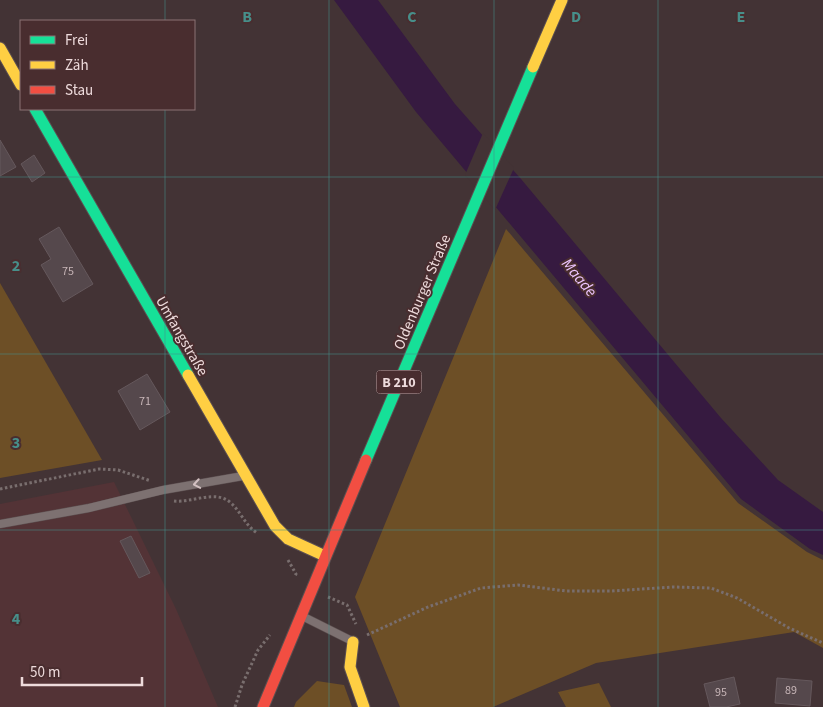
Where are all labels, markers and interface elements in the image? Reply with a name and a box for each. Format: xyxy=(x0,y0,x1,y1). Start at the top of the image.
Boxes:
text: B xyxy=(242,6,252,28)
text: C xyxy=(407,6,417,28)
text: D xyxy=(571,6,581,28)
text: E xyxy=(737,6,745,28)
legend xyxy=(20,20,195,110)
text: Frei xyxy=(65,30,88,51)
text: Zäh xyxy=(65,55,89,76)
text: Stau xyxy=(65,80,93,101)
street label: Oldenburger Straße xyxy=(389,231,456,353)
water label: Maade xyxy=(556,253,602,302)
text: 2 xyxy=(12,255,20,277)
house number: 75 xyxy=(62,263,74,280)
street label: Umfangstraße xyxy=(150,292,213,380)
road number: B 210 xyxy=(376,371,422,394)
house number: 71 xyxy=(139,393,151,410)
text: 3 xyxy=(12,432,20,454)
one-way arrow xyxy=(193,478,202,488)
text: 4 xyxy=(12,608,21,630)
scale bar xyxy=(22,654,142,686)
text: 50 m xyxy=(30,662,60,683)
house number: 89 xyxy=(785,682,797,699)
house number: 95 xyxy=(715,684,727,701)

